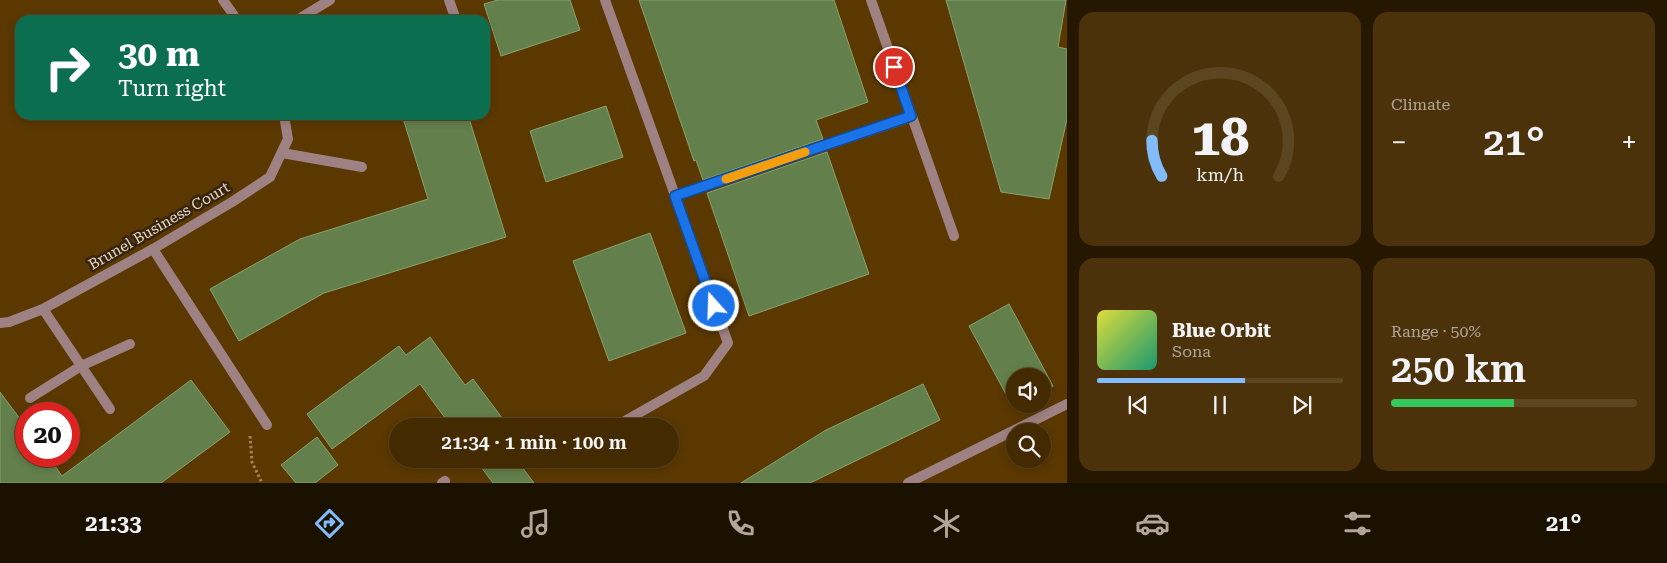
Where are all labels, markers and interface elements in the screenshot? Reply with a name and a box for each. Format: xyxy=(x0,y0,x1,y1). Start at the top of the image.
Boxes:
text: 30 m xyxy=(118,34,200,75)
icon: right xyxy=(35,35,100,100)
pin xyxy=(873,46,915,88)
icon: arrive xyxy=(880,53,908,81)
text: Turn right xyxy=(118,76,226,101)
text: Climate xyxy=(1391,95,1450,114)
text: 18 xyxy=(1191,107,1249,168)
text: 21° xyxy=(1483,120,1545,164)
text: − xyxy=(1391,126,1407,159)
text: + xyxy=(1621,126,1637,159)
text: km/h xyxy=(1196,164,1244,185)
street label: Brunel Business Court xyxy=(85,178,233,274)
position arrow xyxy=(687,279,739,331)
text: Blue Orbit xyxy=(1172,319,1271,342)
text: Range · 50% xyxy=(1391,322,1481,341)
text: Sona xyxy=(1172,342,1211,361)
text: 250 km xyxy=(1391,347,1526,391)
map controls xyxy=(1006,368,1051,468)
button: sound xyxy=(1006,368,1051,413)
icon: previous xyxy=(1124,391,1152,419)
icon: pause xyxy=(1206,391,1234,419)
icon: next xyxy=(1288,391,1316,419)
speed limit sign: 20 xyxy=(15,402,80,467)
button: search xyxy=(1006,423,1051,468)
text: 21:34 · 1 min · 100 m xyxy=(441,431,627,454)
icon: directions xyxy=(312,506,347,541)
icon: music xyxy=(518,506,553,541)
icon: phone xyxy=(723,506,758,541)
icon: climate xyxy=(929,506,964,541)
icon: car xyxy=(1135,506,1170,541)
icon: filters xyxy=(1340,506,1375,541)
text: 21:33 xyxy=(85,511,141,536)
text: 21° xyxy=(1546,511,1582,536)

